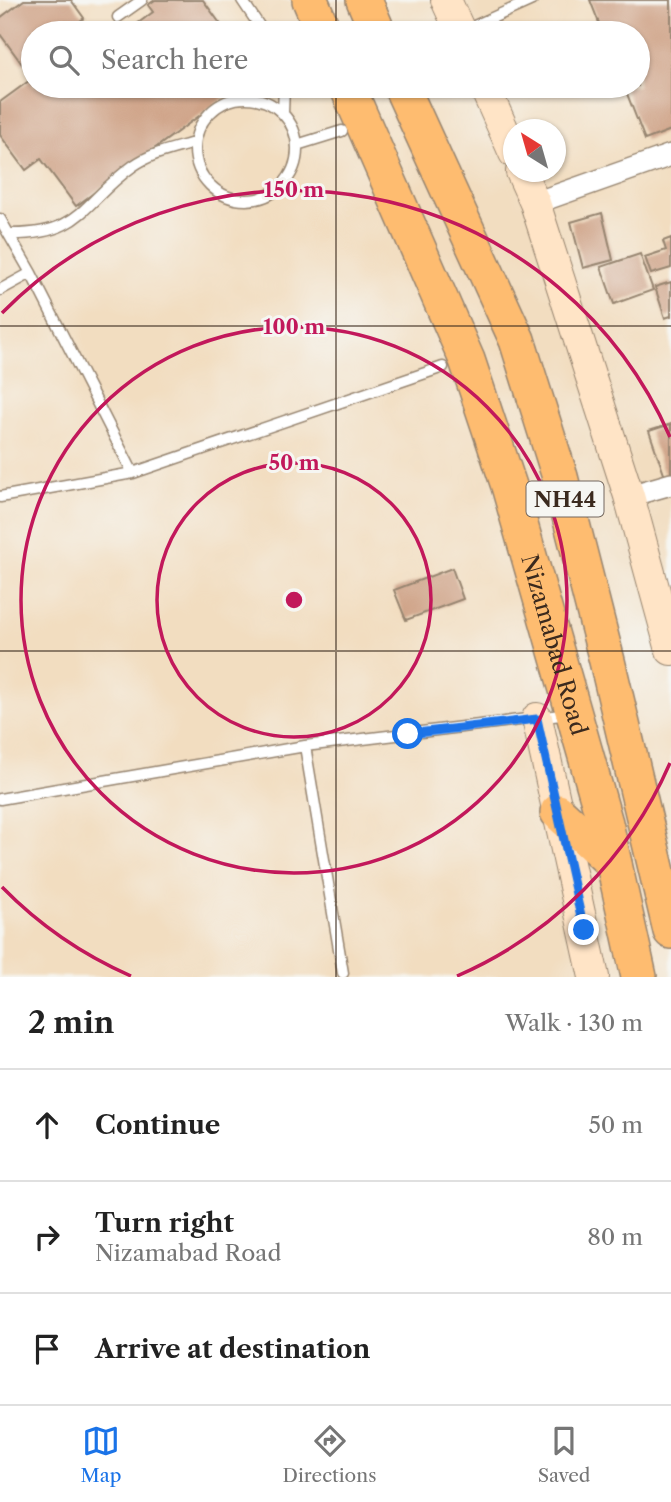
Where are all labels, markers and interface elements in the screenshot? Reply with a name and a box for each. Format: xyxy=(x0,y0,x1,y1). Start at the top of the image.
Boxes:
search box xyxy=(21,21,650,98)
icon: search xyxy=(45,41,83,79)
text: Search here xyxy=(101,44,248,76)
north arrow xyxy=(503,119,566,182)
text: 150 m xyxy=(264,177,324,202)
text: 100 m xyxy=(263,314,325,339)
text: 50 m xyxy=(268,450,320,475)
road number: NH44 xyxy=(526,482,604,516)
street label: Nizamabad Road xyxy=(515,551,593,738)
centre of rings xyxy=(282,588,306,612)
route start xyxy=(392,718,423,749)
route end xyxy=(568,914,599,945)
text: 2 min xyxy=(28,1004,114,1041)
text: Walk · 130 m xyxy=(505,1009,643,1037)
icon: ahead xyxy=(28,1106,66,1144)
text: Continue xyxy=(95,1109,220,1141)
text: 50 m xyxy=(588,1111,643,1139)
text: Turn right xyxy=(95,1207,234,1239)
icon: right xyxy=(28,1218,66,1256)
text: 80 m xyxy=(587,1223,643,1251)
text: Nizamabad Road xyxy=(95,1239,281,1267)
icon: arrive xyxy=(28,1330,66,1368)
text: Arrive at destination xyxy=(95,1333,370,1365)
tab: Map xyxy=(81,1422,121,1487)
tab: Directions xyxy=(283,1422,376,1487)
tab: Saved xyxy=(538,1422,590,1487)

